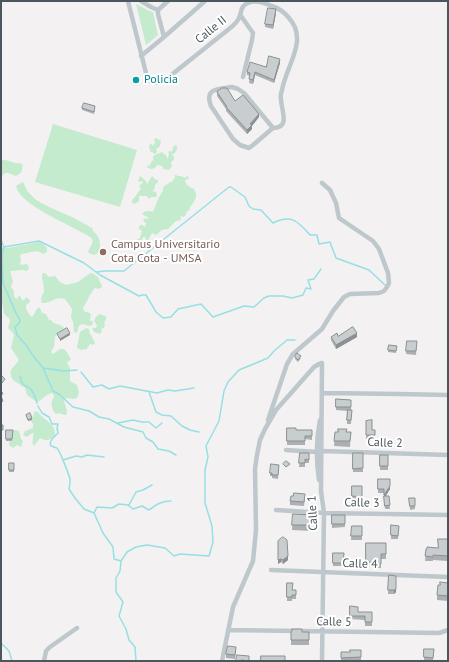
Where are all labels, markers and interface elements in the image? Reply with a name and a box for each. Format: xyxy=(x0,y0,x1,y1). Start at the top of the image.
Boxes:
street label: Calle II xyxy=(193,13,229,47)
place label: Policia xyxy=(144,73,178,87)
marker: Policia xyxy=(131,75,141,85)
place label: Campus Universitario Cota Cota - UMSA xyxy=(111,238,220,266)
marker: Campus Universitario Cota Cota - UMSA xyxy=(98,247,108,257)
street label: Calle 2 xyxy=(367,435,403,451)
street label: Calle 1 xyxy=(305,495,321,531)
street label: Calle 3 xyxy=(344,495,380,511)
street label: Calle 4 xyxy=(342,556,378,572)
street label: Calle 5 xyxy=(316,614,352,630)

